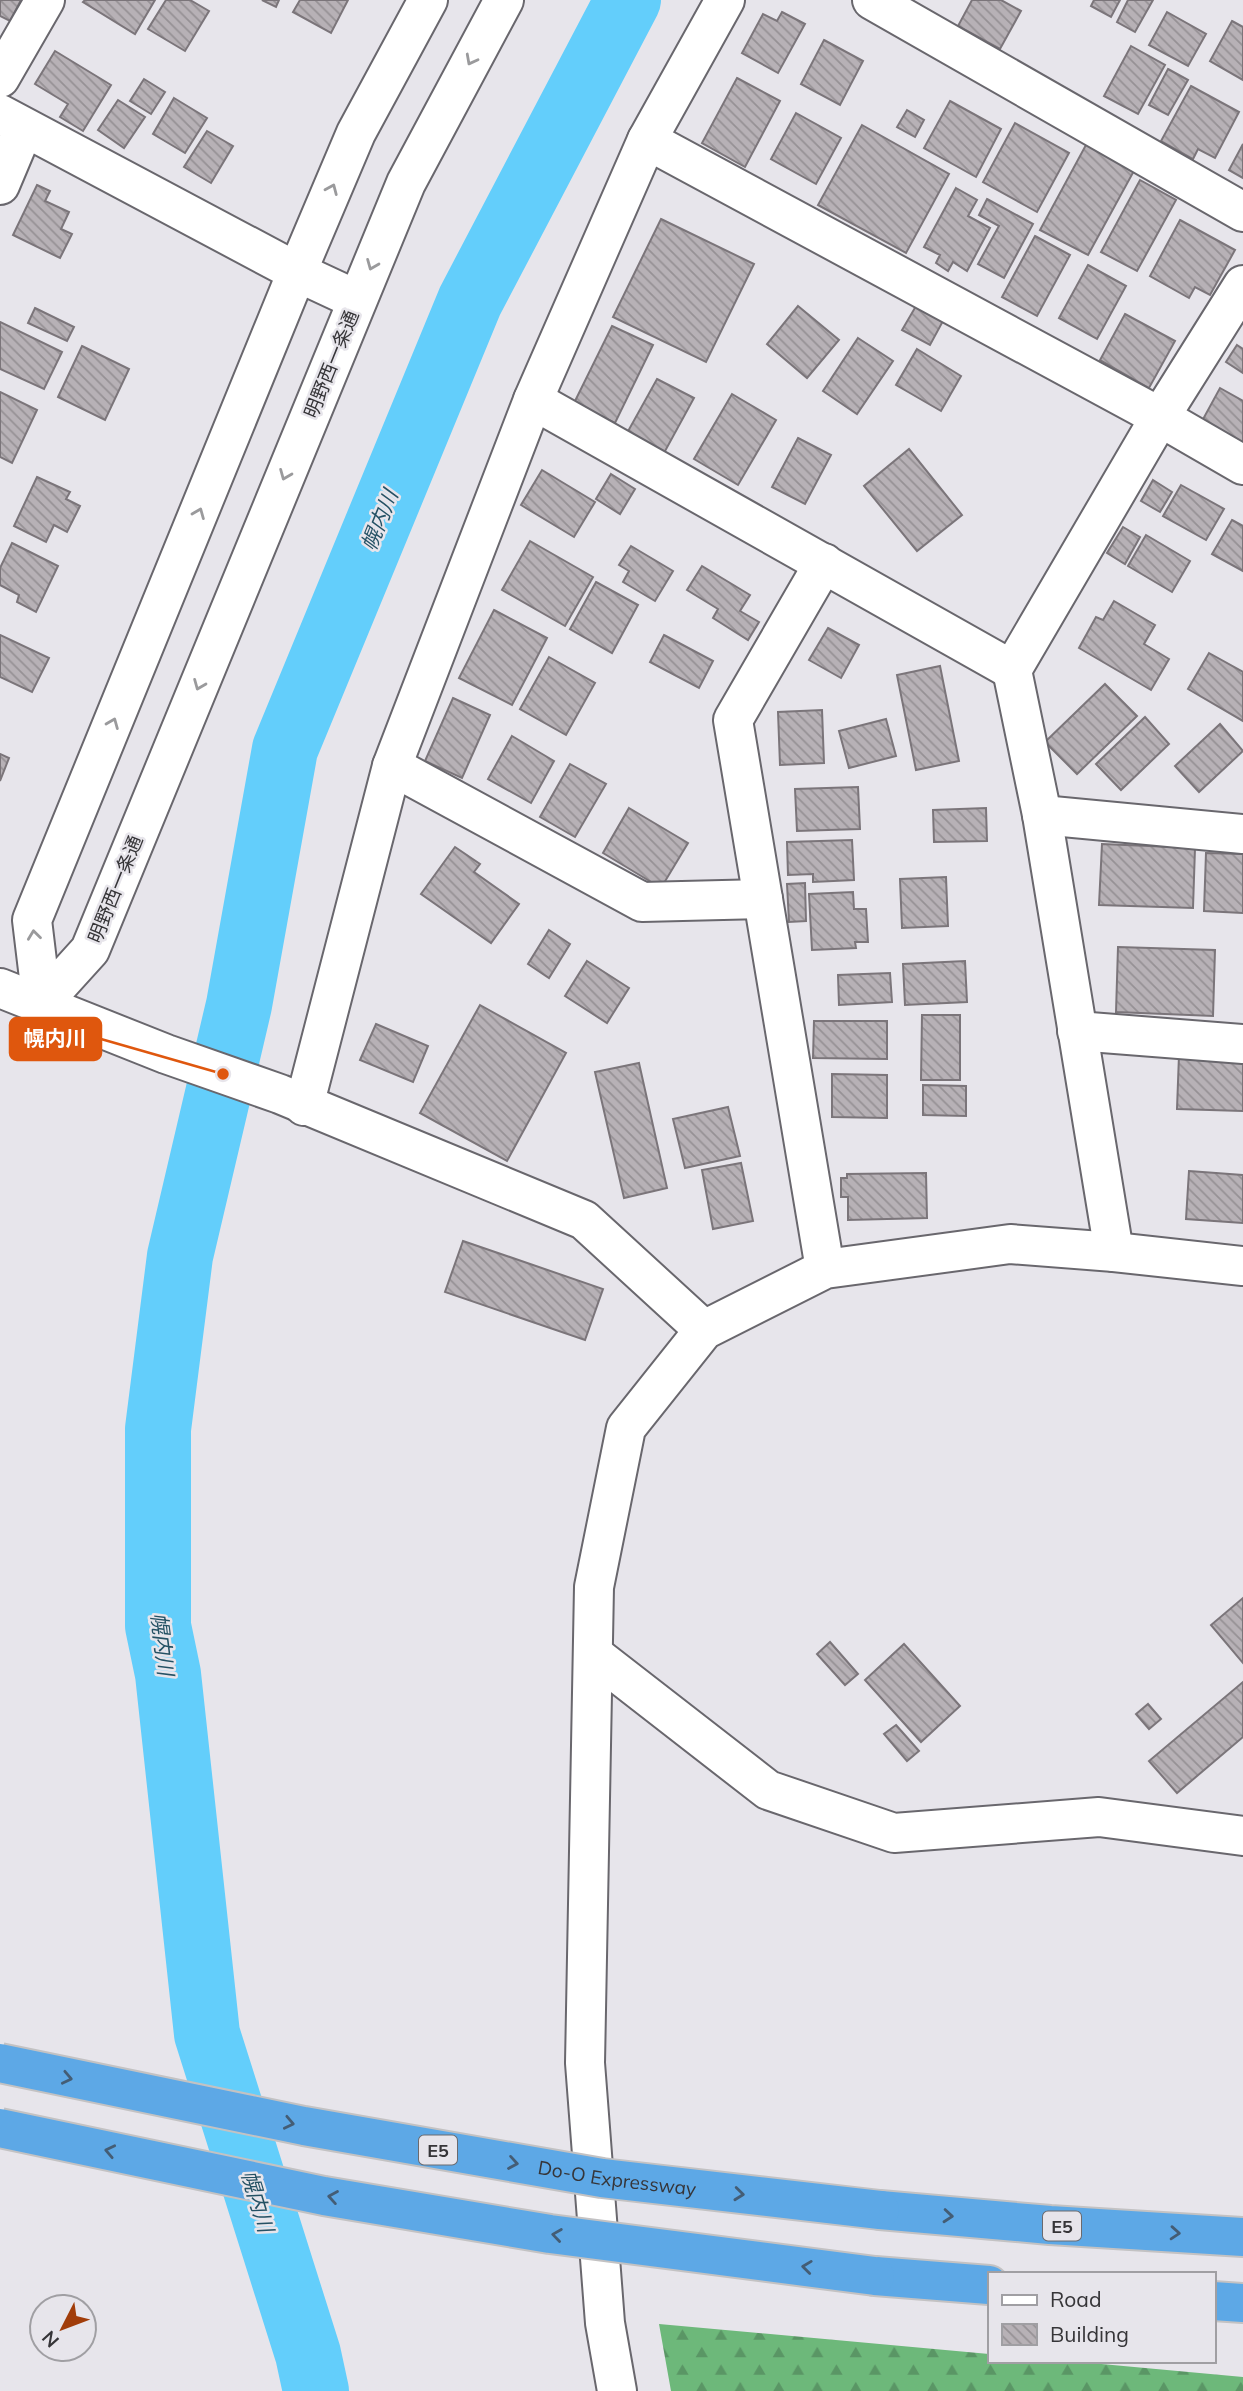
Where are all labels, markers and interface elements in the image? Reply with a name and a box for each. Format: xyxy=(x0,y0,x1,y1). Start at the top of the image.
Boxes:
one-way arrow xyxy=(466,53,480,65)
one-way arrow xyxy=(324,184,338,196)
one-way arrow xyxy=(366,257,380,270)
street label: 明野西一条通 xyxy=(299,307,363,421)
one-way arrow xyxy=(280,468,294,480)
water label: 幌内川 xyxy=(355,484,404,554)
one-way arrow xyxy=(190,507,204,519)
one-way arrow xyxy=(193,679,207,691)
one-way arrow xyxy=(104,718,118,730)
street label: 明野西一条通 xyxy=(83,832,147,946)
one-way arrow xyxy=(27,929,42,940)
callout: 幌内川 xyxy=(10,1018,101,1060)
text: 幌内川 xyxy=(24,1025,87,1051)
water label: 幌内川 xyxy=(146,1611,180,1679)
one-way arrow xyxy=(61,2069,73,2084)
one-way arrow xyxy=(283,2115,295,2130)
road number: E5 xyxy=(419,2136,457,2164)
one-way arrow xyxy=(104,2145,116,2160)
one-way arrow xyxy=(508,2155,519,2170)
street label: Do-O Expressway xyxy=(536,2155,697,2201)
water label: 幌内川 xyxy=(236,2167,280,2237)
one-way arrow xyxy=(733,2186,745,2201)
one-way arrow xyxy=(327,2190,339,2205)
one-way arrow xyxy=(943,2208,954,2223)
road number: E5 xyxy=(1043,2212,1081,2240)
one-way arrow xyxy=(1170,2225,1181,2240)
one-way arrow xyxy=(551,2228,563,2243)
one-way arrow xyxy=(801,2260,813,2275)
legend xyxy=(988,2272,1215,2363)
text: Road xyxy=(1050,2286,1101,2312)
north arrow xyxy=(28,2293,98,2363)
text: Building xyxy=(1050,2321,1129,2347)
text: N xyxy=(37,2326,64,2353)

